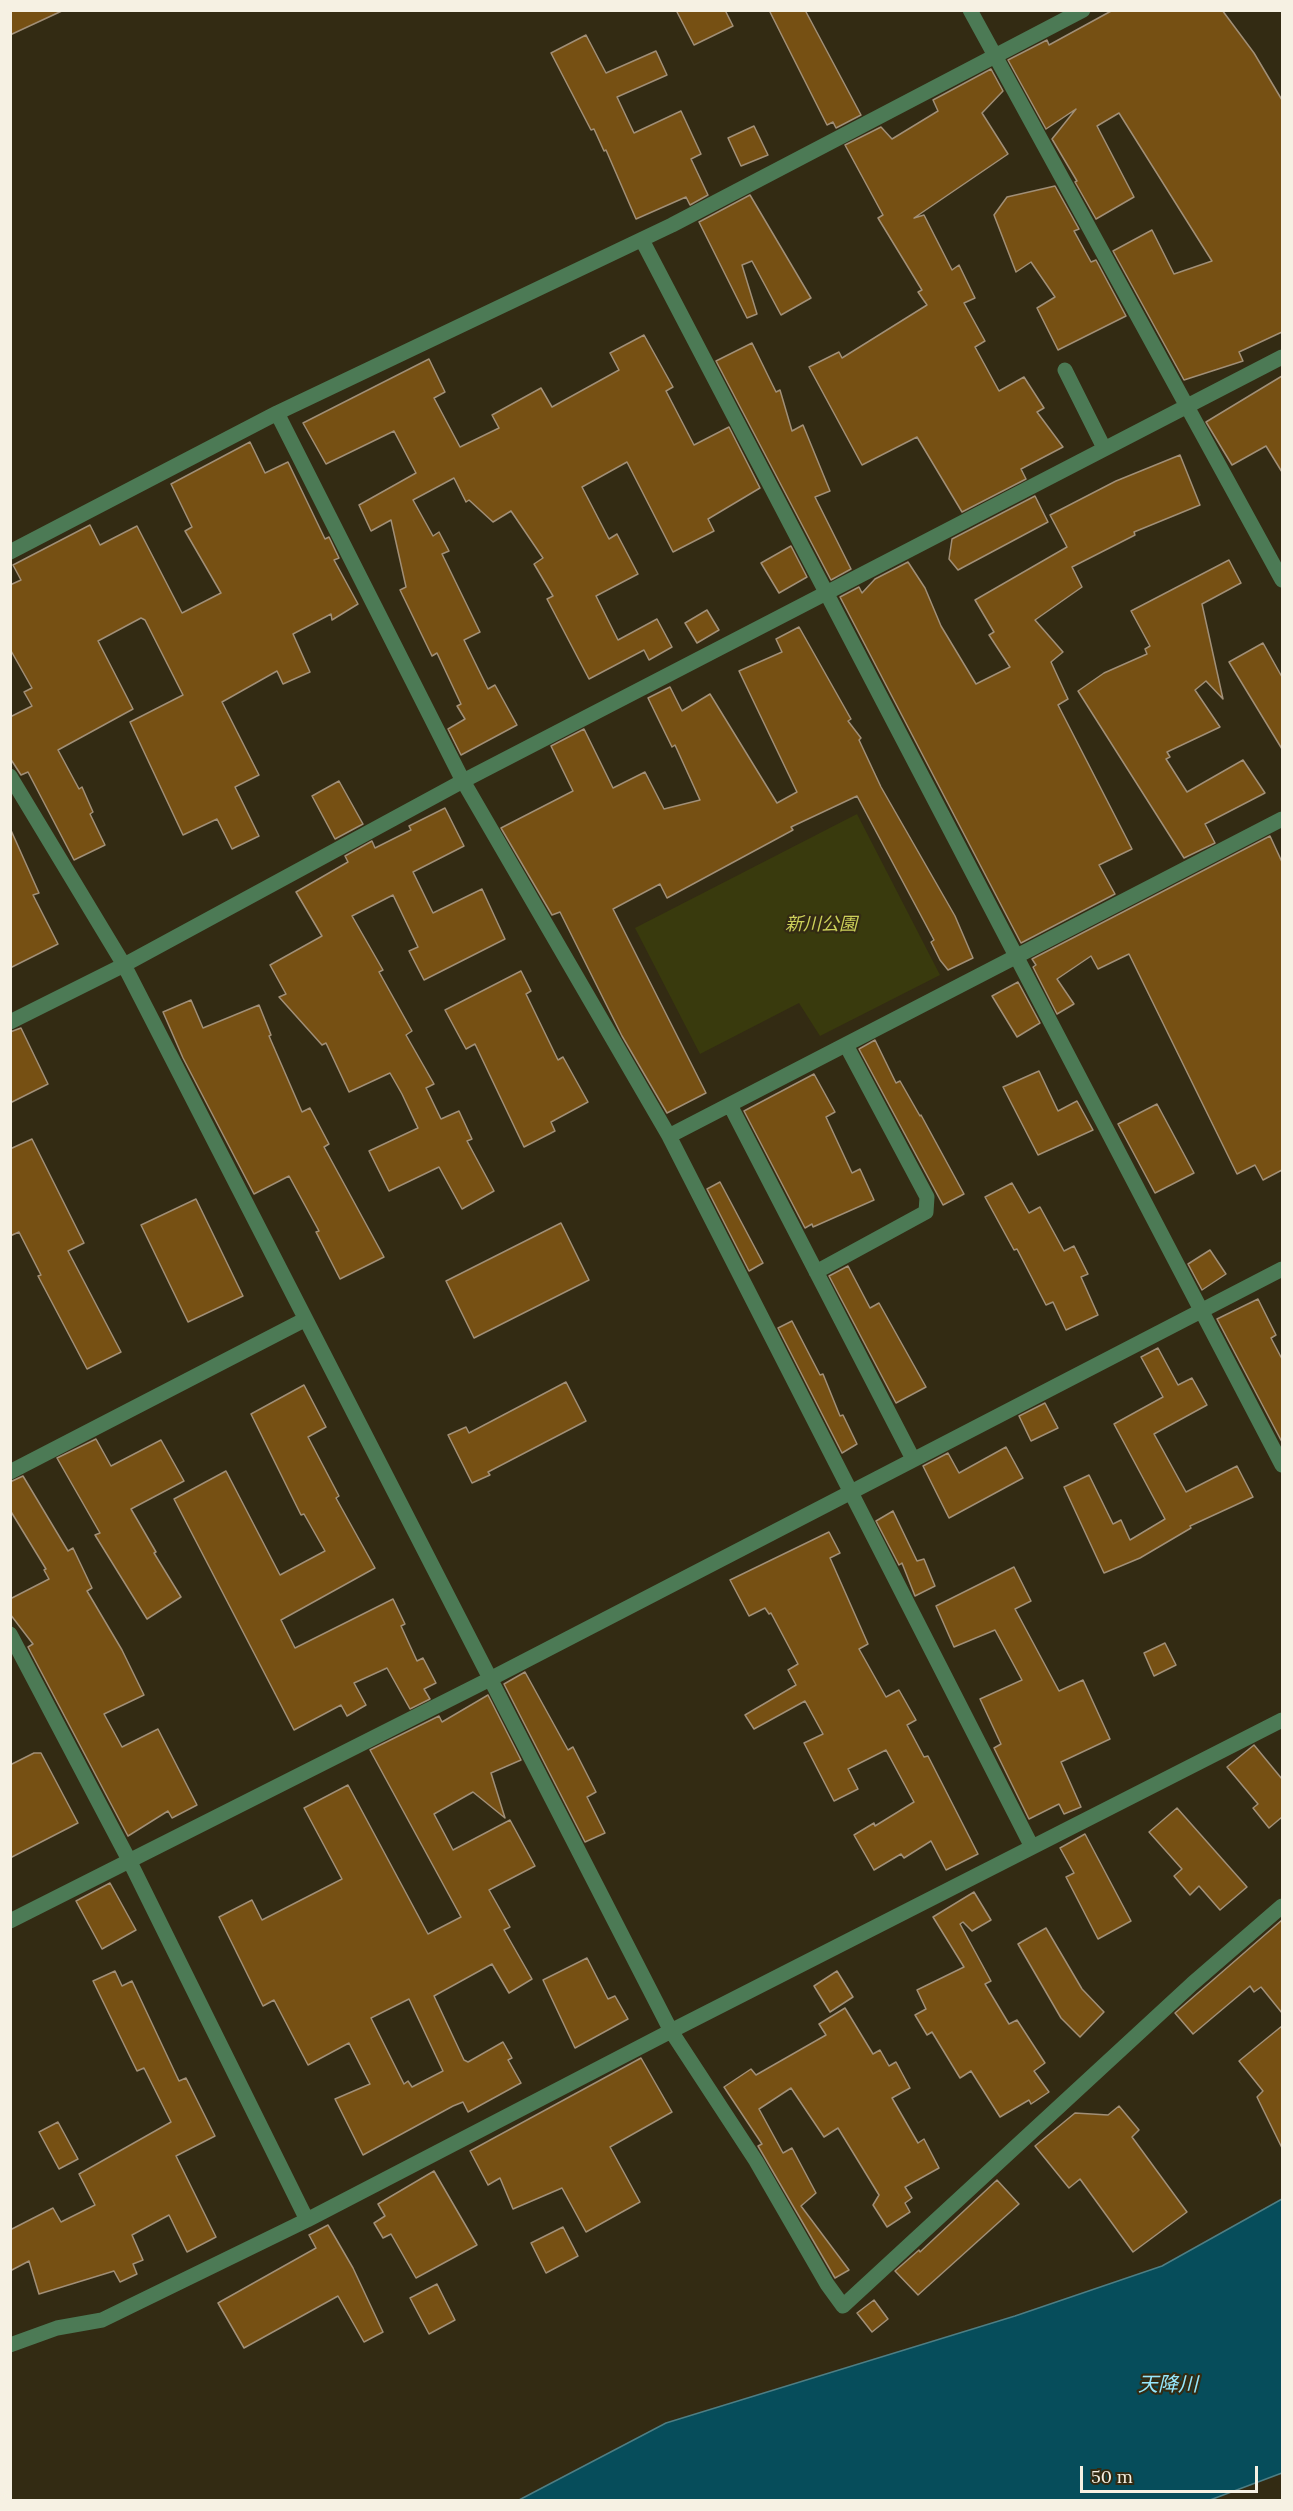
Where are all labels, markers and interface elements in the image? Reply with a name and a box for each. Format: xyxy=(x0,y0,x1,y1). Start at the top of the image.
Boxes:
park label: 新川公園 xyxy=(785,914,857,936)
water label: 天降川 xyxy=(1138,2373,1198,2397)
scale bar xyxy=(1083,2454,1262,2492)
text: 50 m xyxy=(1091,2465,1133,2488)

